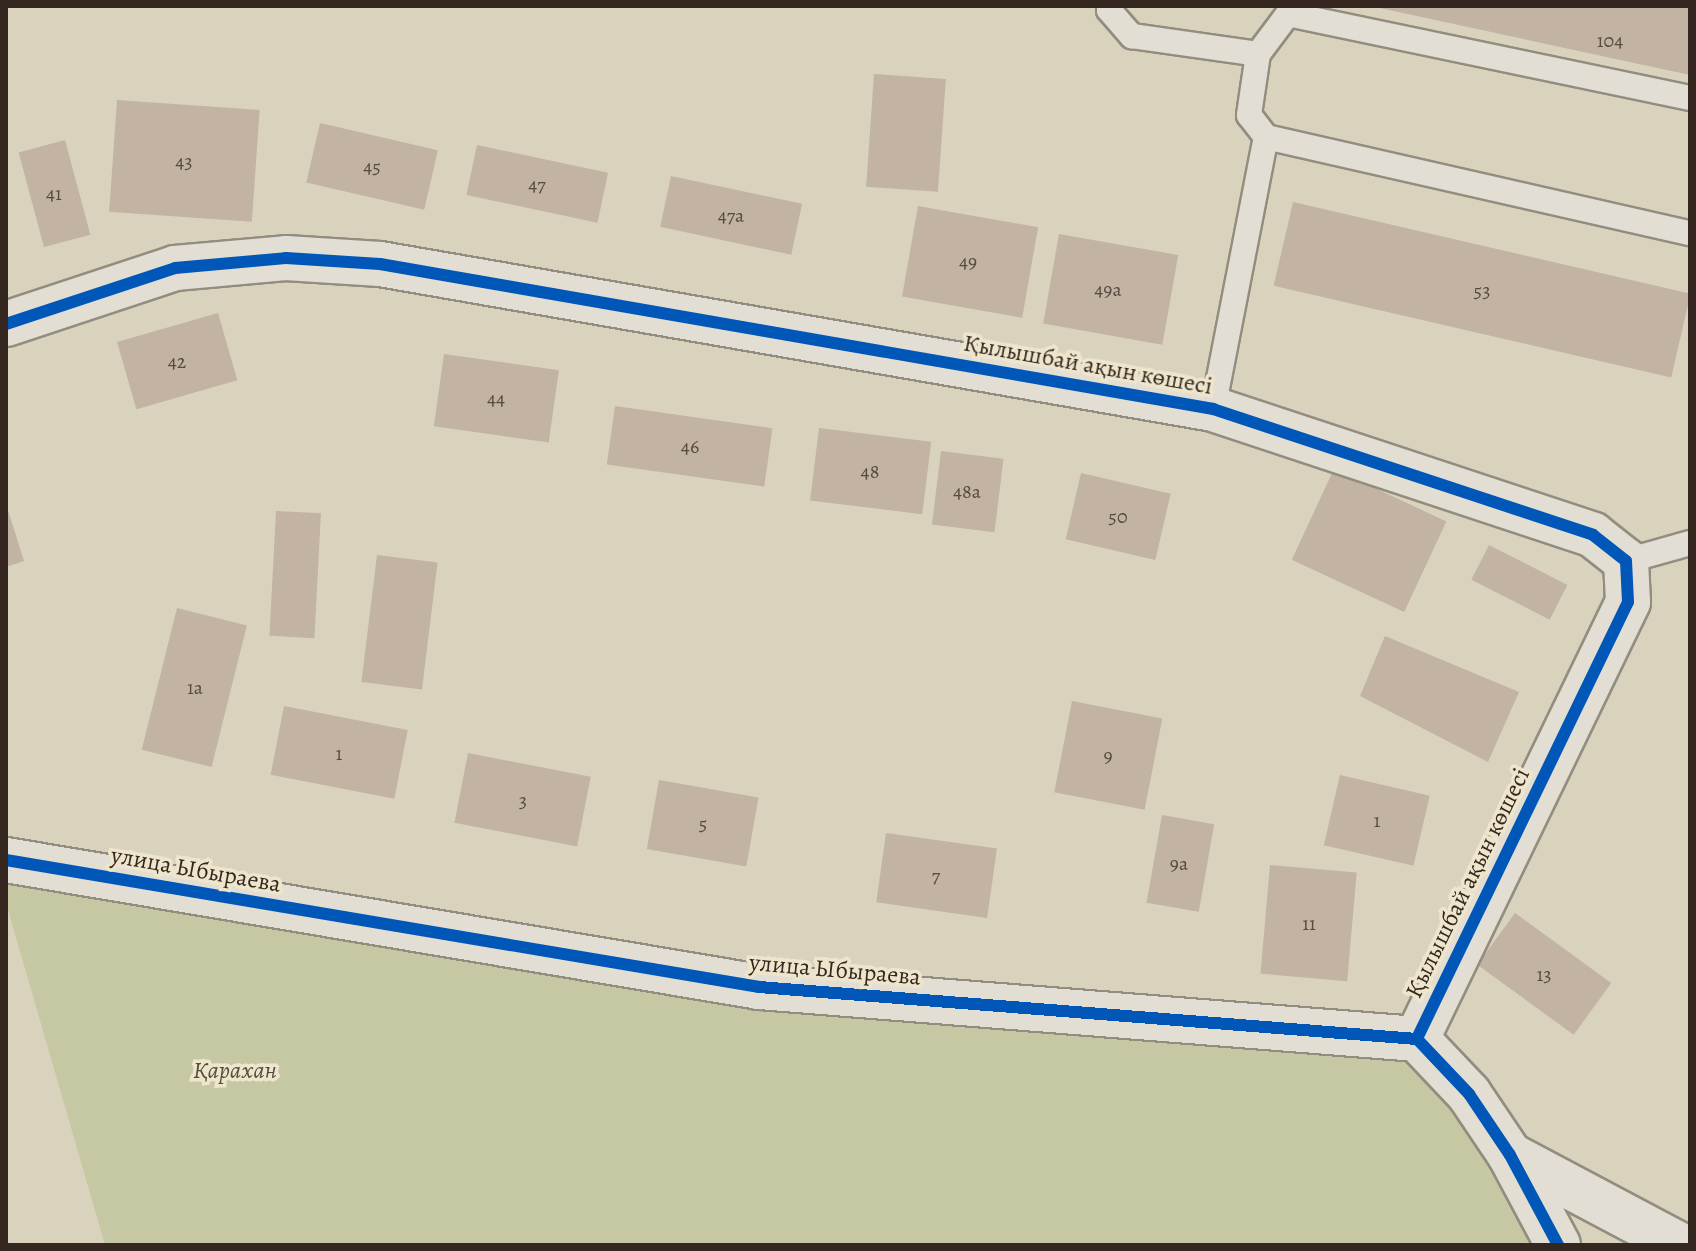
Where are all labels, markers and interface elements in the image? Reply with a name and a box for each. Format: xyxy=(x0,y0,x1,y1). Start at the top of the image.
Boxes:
house number: 104 xyxy=(1597,28,1623,52)
house number: 43 xyxy=(175,149,193,173)
house number: 45 xyxy=(363,154,381,178)
house number: 47 xyxy=(528,172,546,196)
house number: 41 xyxy=(46,181,62,205)
house number: 47а xyxy=(718,203,744,227)
house number: 49 xyxy=(959,249,977,273)
house number: 49а xyxy=(1094,277,1122,301)
house number: 53 xyxy=(1474,278,1490,302)
street label: Қылышбай ақын көшесі xyxy=(961,329,1215,401)
house number: 42 xyxy=(168,349,186,373)
house number: 44 xyxy=(487,386,505,410)
house number: 46 xyxy=(681,434,699,458)
house number: 48 xyxy=(861,459,879,483)
house number: 48а xyxy=(953,479,981,503)
house number: 50 xyxy=(1108,504,1128,528)
house number: 1а xyxy=(187,675,203,699)
house number: 1 xyxy=(336,741,342,765)
house number: 9 xyxy=(1103,743,1113,767)
street label: Қылышбай ақын көшесі xyxy=(1400,763,1536,1003)
house number: 3 xyxy=(519,788,527,812)
house number: 1 xyxy=(1374,808,1380,832)
house number: 5 xyxy=(699,811,707,835)
street label: улица Ыбыраева xyxy=(109,841,283,899)
house number: 9а xyxy=(1170,851,1188,875)
house number: 7 xyxy=(932,863,940,887)
house number: 11 xyxy=(1302,911,1316,935)
street label: улица Ыбыраева xyxy=(748,948,922,992)
house number: 13 xyxy=(1536,962,1552,986)
park label: Қарахан xyxy=(193,1057,277,1085)

